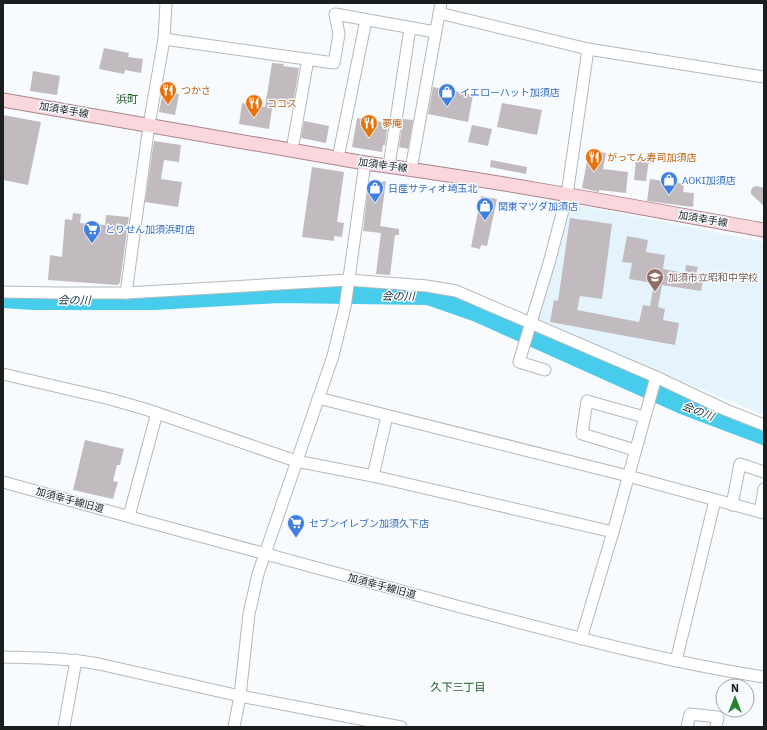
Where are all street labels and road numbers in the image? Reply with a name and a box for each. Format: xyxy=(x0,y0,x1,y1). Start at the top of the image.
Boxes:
street label: 加須幸手線 xyxy=(38,99,90,121)
street label: 加須幸手線 xyxy=(357,155,409,175)
street label: 加須幸手線 xyxy=(677,208,729,230)
street label: 加須幸手線旧道 xyxy=(35,485,105,515)
street label: 加須幸手線旧道 xyxy=(347,571,417,601)

